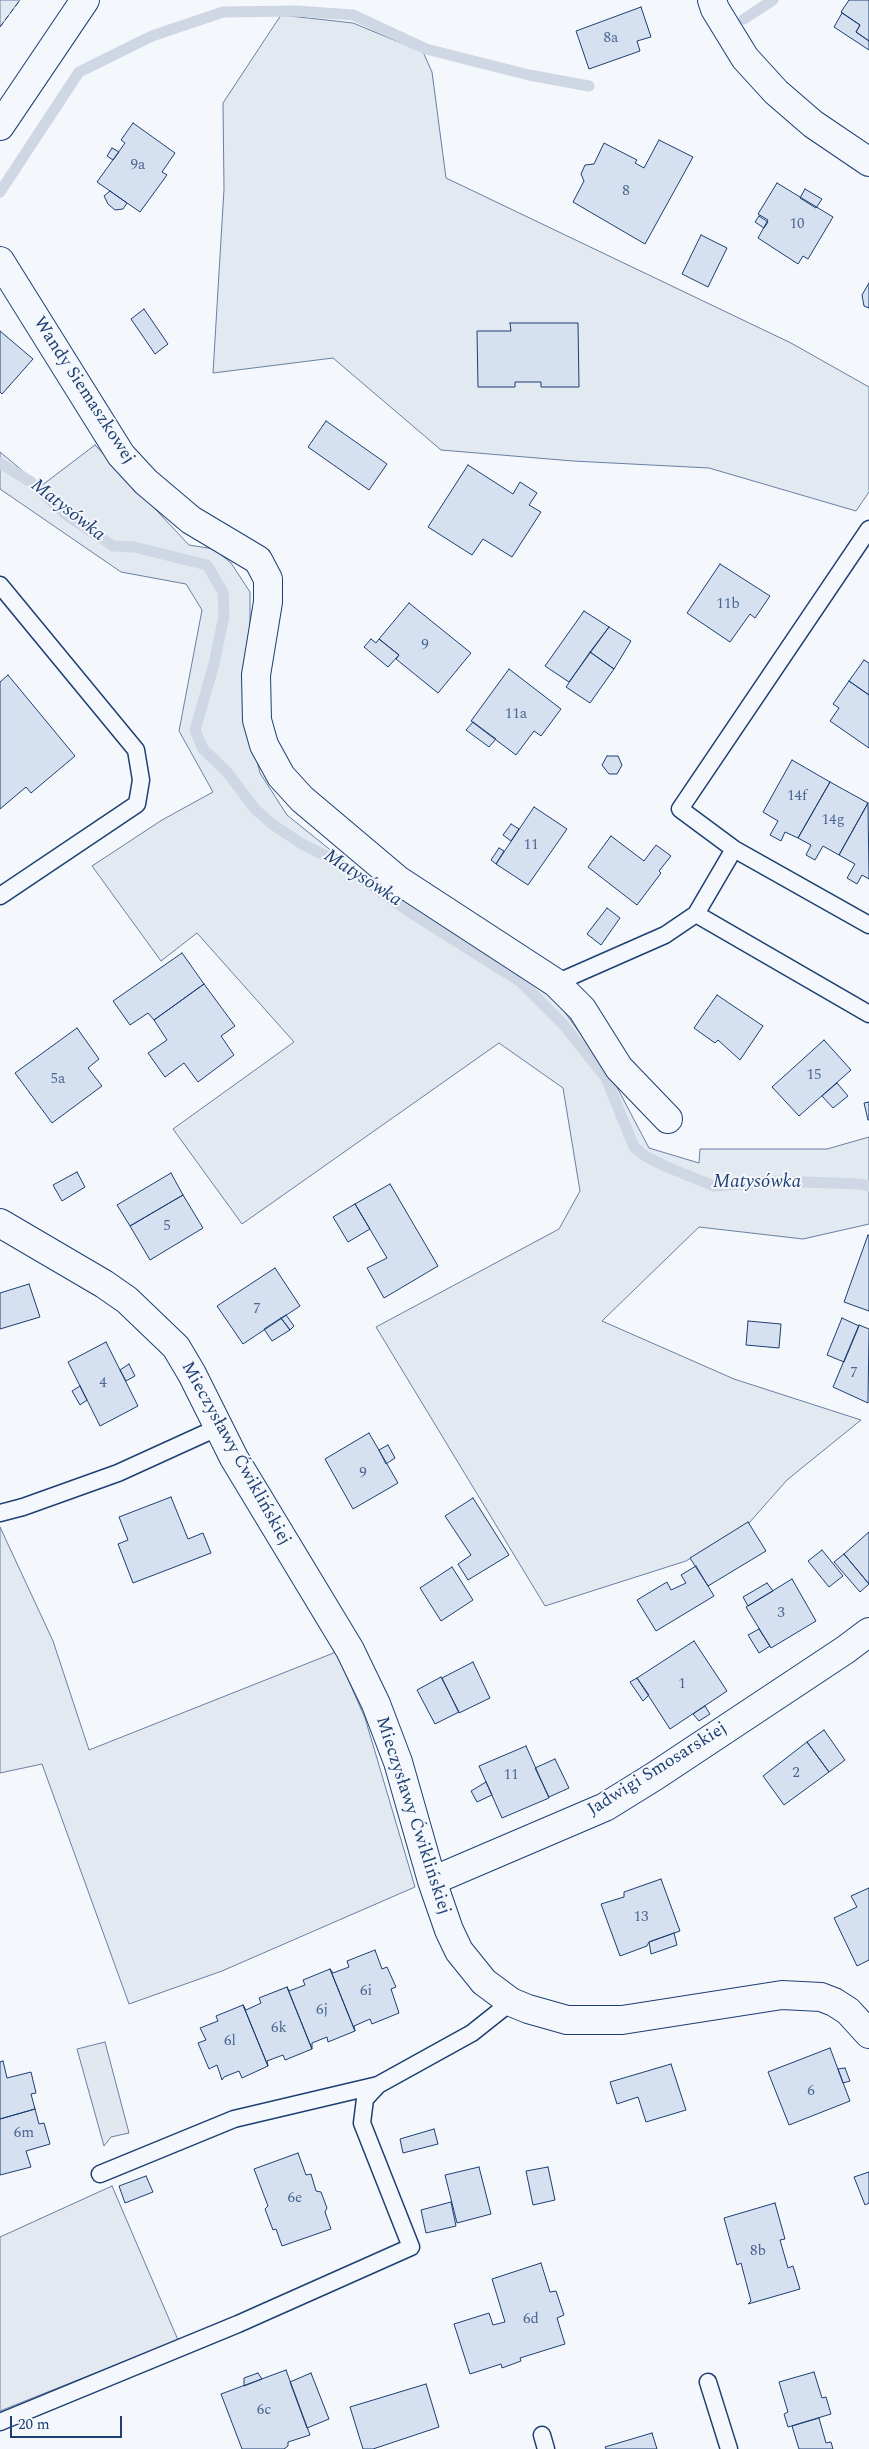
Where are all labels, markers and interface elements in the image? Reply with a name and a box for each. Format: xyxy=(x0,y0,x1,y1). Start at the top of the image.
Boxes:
house number: 8a xyxy=(604,30,618,48)
house number: 9a xyxy=(131,157,145,175)
house number: 8 xyxy=(622,183,630,201)
house number: 10 xyxy=(790,216,804,234)
street label: Wandy Siemaszkowej xyxy=(27,313,139,469)
water label: Matysówka xyxy=(25,475,109,547)
house number: 11b xyxy=(716,596,740,614)
house number: 9 xyxy=(421,637,429,655)
house number: 11a xyxy=(505,706,527,724)
house number: 14f xyxy=(787,788,807,806)
house number: 14g xyxy=(821,812,845,830)
house number: 11 xyxy=(524,837,538,855)
water label: Matysówka xyxy=(319,845,405,913)
house number: 15 xyxy=(807,1067,821,1085)
house number: 5a xyxy=(51,1071,65,1089)
water label: Matysówka xyxy=(713,1172,801,1194)
house number: 5 xyxy=(163,1218,171,1236)
house number: 7 xyxy=(253,1301,261,1319)
street label: Mieczysławy Ćwiklińskiej xyxy=(175,1358,295,1550)
house number: 7 xyxy=(850,1365,858,1383)
house number: 4 xyxy=(99,1375,107,1393)
house number: 9 xyxy=(359,1465,367,1483)
house number: 3 xyxy=(777,1605,785,1623)
house number: 1 xyxy=(678,1676,686,1694)
street label: Mieczysławy Ćwiklińskiej xyxy=(370,1714,454,1918)
street label: Jadwigi Smosarskiej xyxy=(584,1718,732,1822)
house number: 2 xyxy=(792,1765,800,1783)
house number: 11 xyxy=(504,1767,518,1785)
house number: 13 xyxy=(634,1909,648,1927)
house number: 6i xyxy=(360,1983,372,2001)
house number: 6j xyxy=(316,2002,328,2020)
house number: 6k xyxy=(271,2020,287,2038)
house number: 6l xyxy=(224,2033,236,2051)
house number: 6 xyxy=(807,2083,815,2101)
house number: 6m xyxy=(14,2125,34,2143)
house number: 6e xyxy=(288,2190,302,2208)
house number: 8b xyxy=(750,2243,766,2261)
house number: 6d xyxy=(523,2311,539,2329)
house number: 6c xyxy=(257,2402,271,2420)
scale bar xyxy=(12,2406,125,2438)
text: 20 m xyxy=(18,2413,50,2436)

